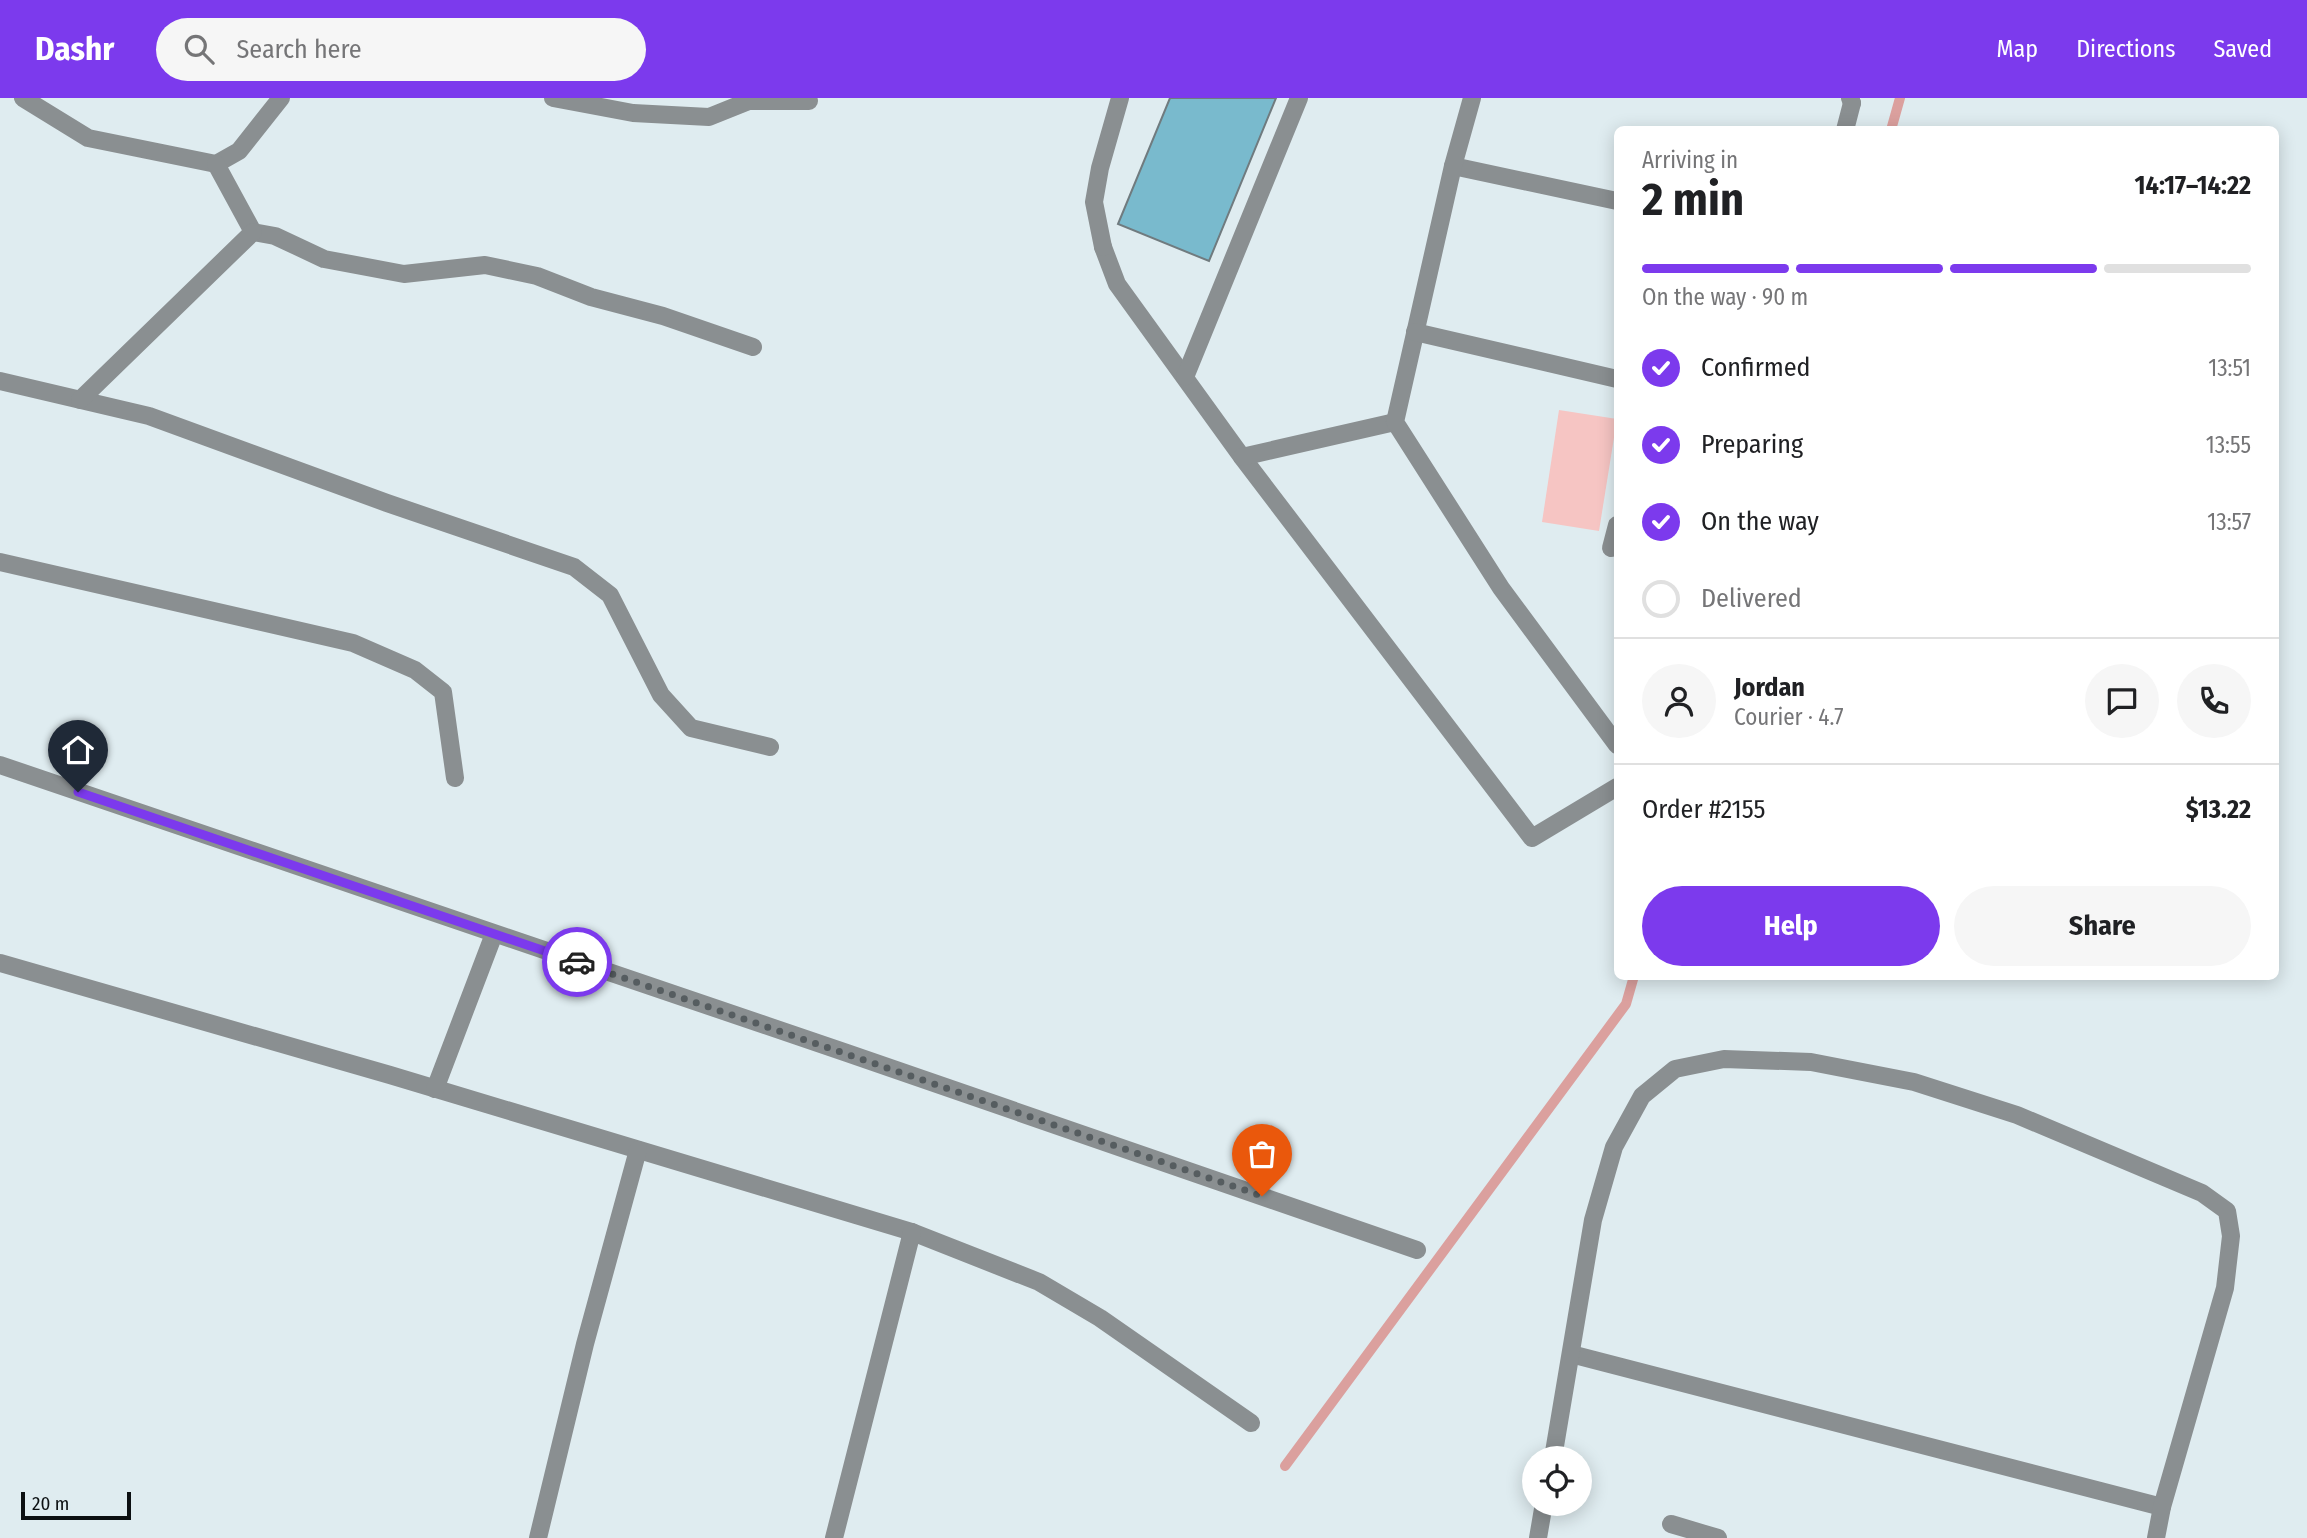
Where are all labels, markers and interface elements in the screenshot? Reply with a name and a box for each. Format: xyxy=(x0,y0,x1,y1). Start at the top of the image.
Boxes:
search box xyxy=(156,18,646,81)
text: Dashr xyxy=(35,29,114,69)
icon: search xyxy=(180,30,218,68)
text: Search here xyxy=(236,34,362,65)
text: Map xyxy=(1997,35,2038,63)
text: Directions xyxy=(2076,35,2175,63)
text: Saved xyxy=(2213,35,2272,63)
text: Arriving in xyxy=(1642,146,1738,174)
text: 14:17–14:22 xyxy=(2135,170,2251,201)
text: 2 min xyxy=(1642,172,1744,227)
text: On the way · 90 m xyxy=(1642,283,1808,311)
icon: check xyxy=(1642,349,1680,387)
text: Confirmed xyxy=(1701,352,1811,383)
text: 13:51 xyxy=(2208,354,2251,382)
icon: check xyxy=(1642,426,1680,464)
text: Preparing xyxy=(1701,429,1803,460)
text: 13:55 xyxy=(2206,431,2251,459)
icon: check xyxy=(1642,503,1680,541)
text: On the way xyxy=(1701,506,1819,537)
text: 13:57 xyxy=(2207,508,2251,536)
text: Delivered xyxy=(1701,583,1802,614)
button: person xyxy=(1642,664,1716,738)
button: chat xyxy=(2085,664,2159,738)
button: phone xyxy=(2177,664,2251,738)
text: Jordan xyxy=(1734,672,1805,703)
text: Courier · 4.7 xyxy=(1734,703,1844,731)
pin xyxy=(48,720,108,792)
icon: home xyxy=(59,731,97,769)
text: Order #2155 xyxy=(1642,794,1765,825)
text: $13.22 xyxy=(2186,794,2251,825)
button: Help xyxy=(1642,886,1940,966)
button: Share xyxy=(1954,886,2251,966)
courier xyxy=(542,927,612,997)
icon: car xyxy=(558,943,596,981)
pin xyxy=(1232,1124,1292,1196)
icon: bag xyxy=(1243,1135,1281,1173)
map controls xyxy=(1522,1446,1592,1516)
button: locate xyxy=(1522,1446,1592,1516)
scale bar xyxy=(21,1489,131,1521)
text: 20 m xyxy=(32,1492,69,1515)

